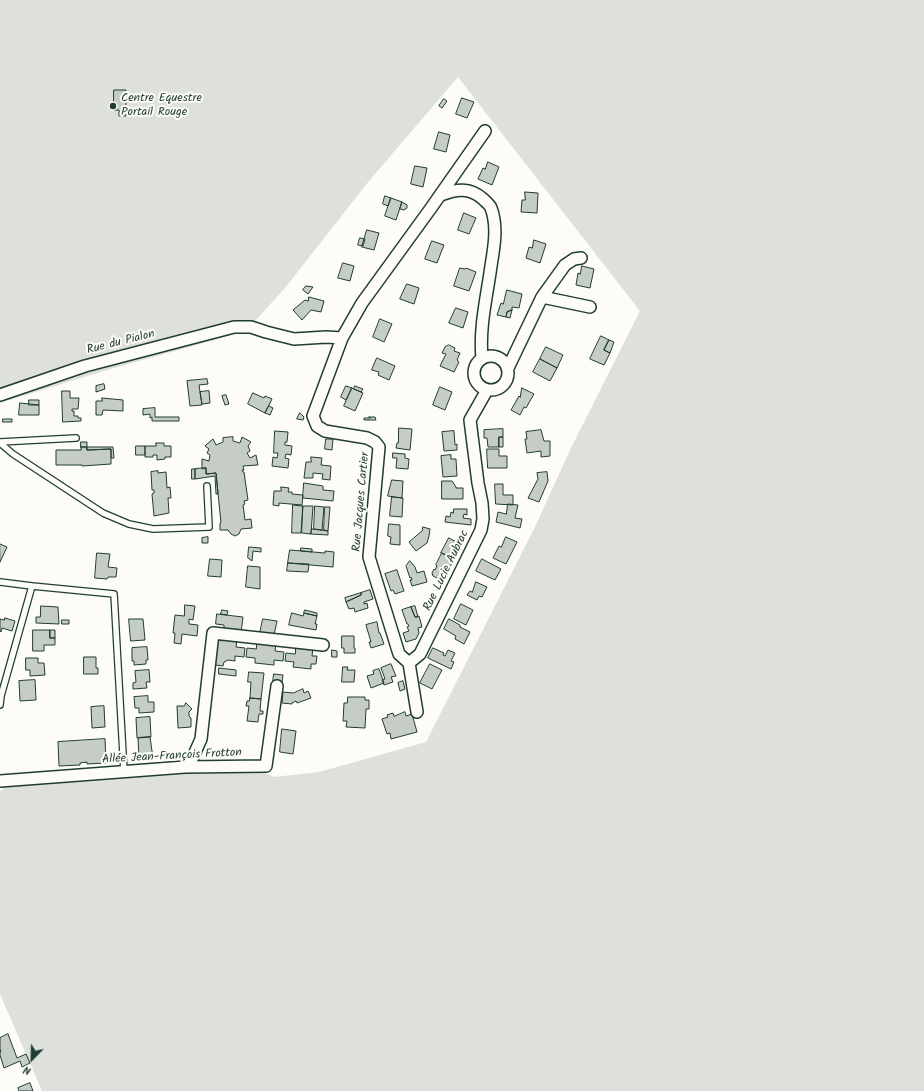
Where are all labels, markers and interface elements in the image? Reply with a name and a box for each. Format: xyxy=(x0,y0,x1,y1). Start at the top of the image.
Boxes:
place label: Centre Equestre Portail Rouge xyxy=(121,92,202,120)
marker: Centre Equestre Portail Rouge xyxy=(108,101,118,111)
street label: Rue du Pialon xyxy=(86,328,156,358)
street label: Rue Jacques Cartier xyxy=(350,452,374,552)
street label: Rue Lucie Aubrac xyxy=(421,528,473,614)
street label: Allée Jean-François Frotton xyxy=(102,746,242,768)
north arrow xyxy=(12,1039,52,1079)
text: N xyxy=(21,1060,34,1080)

